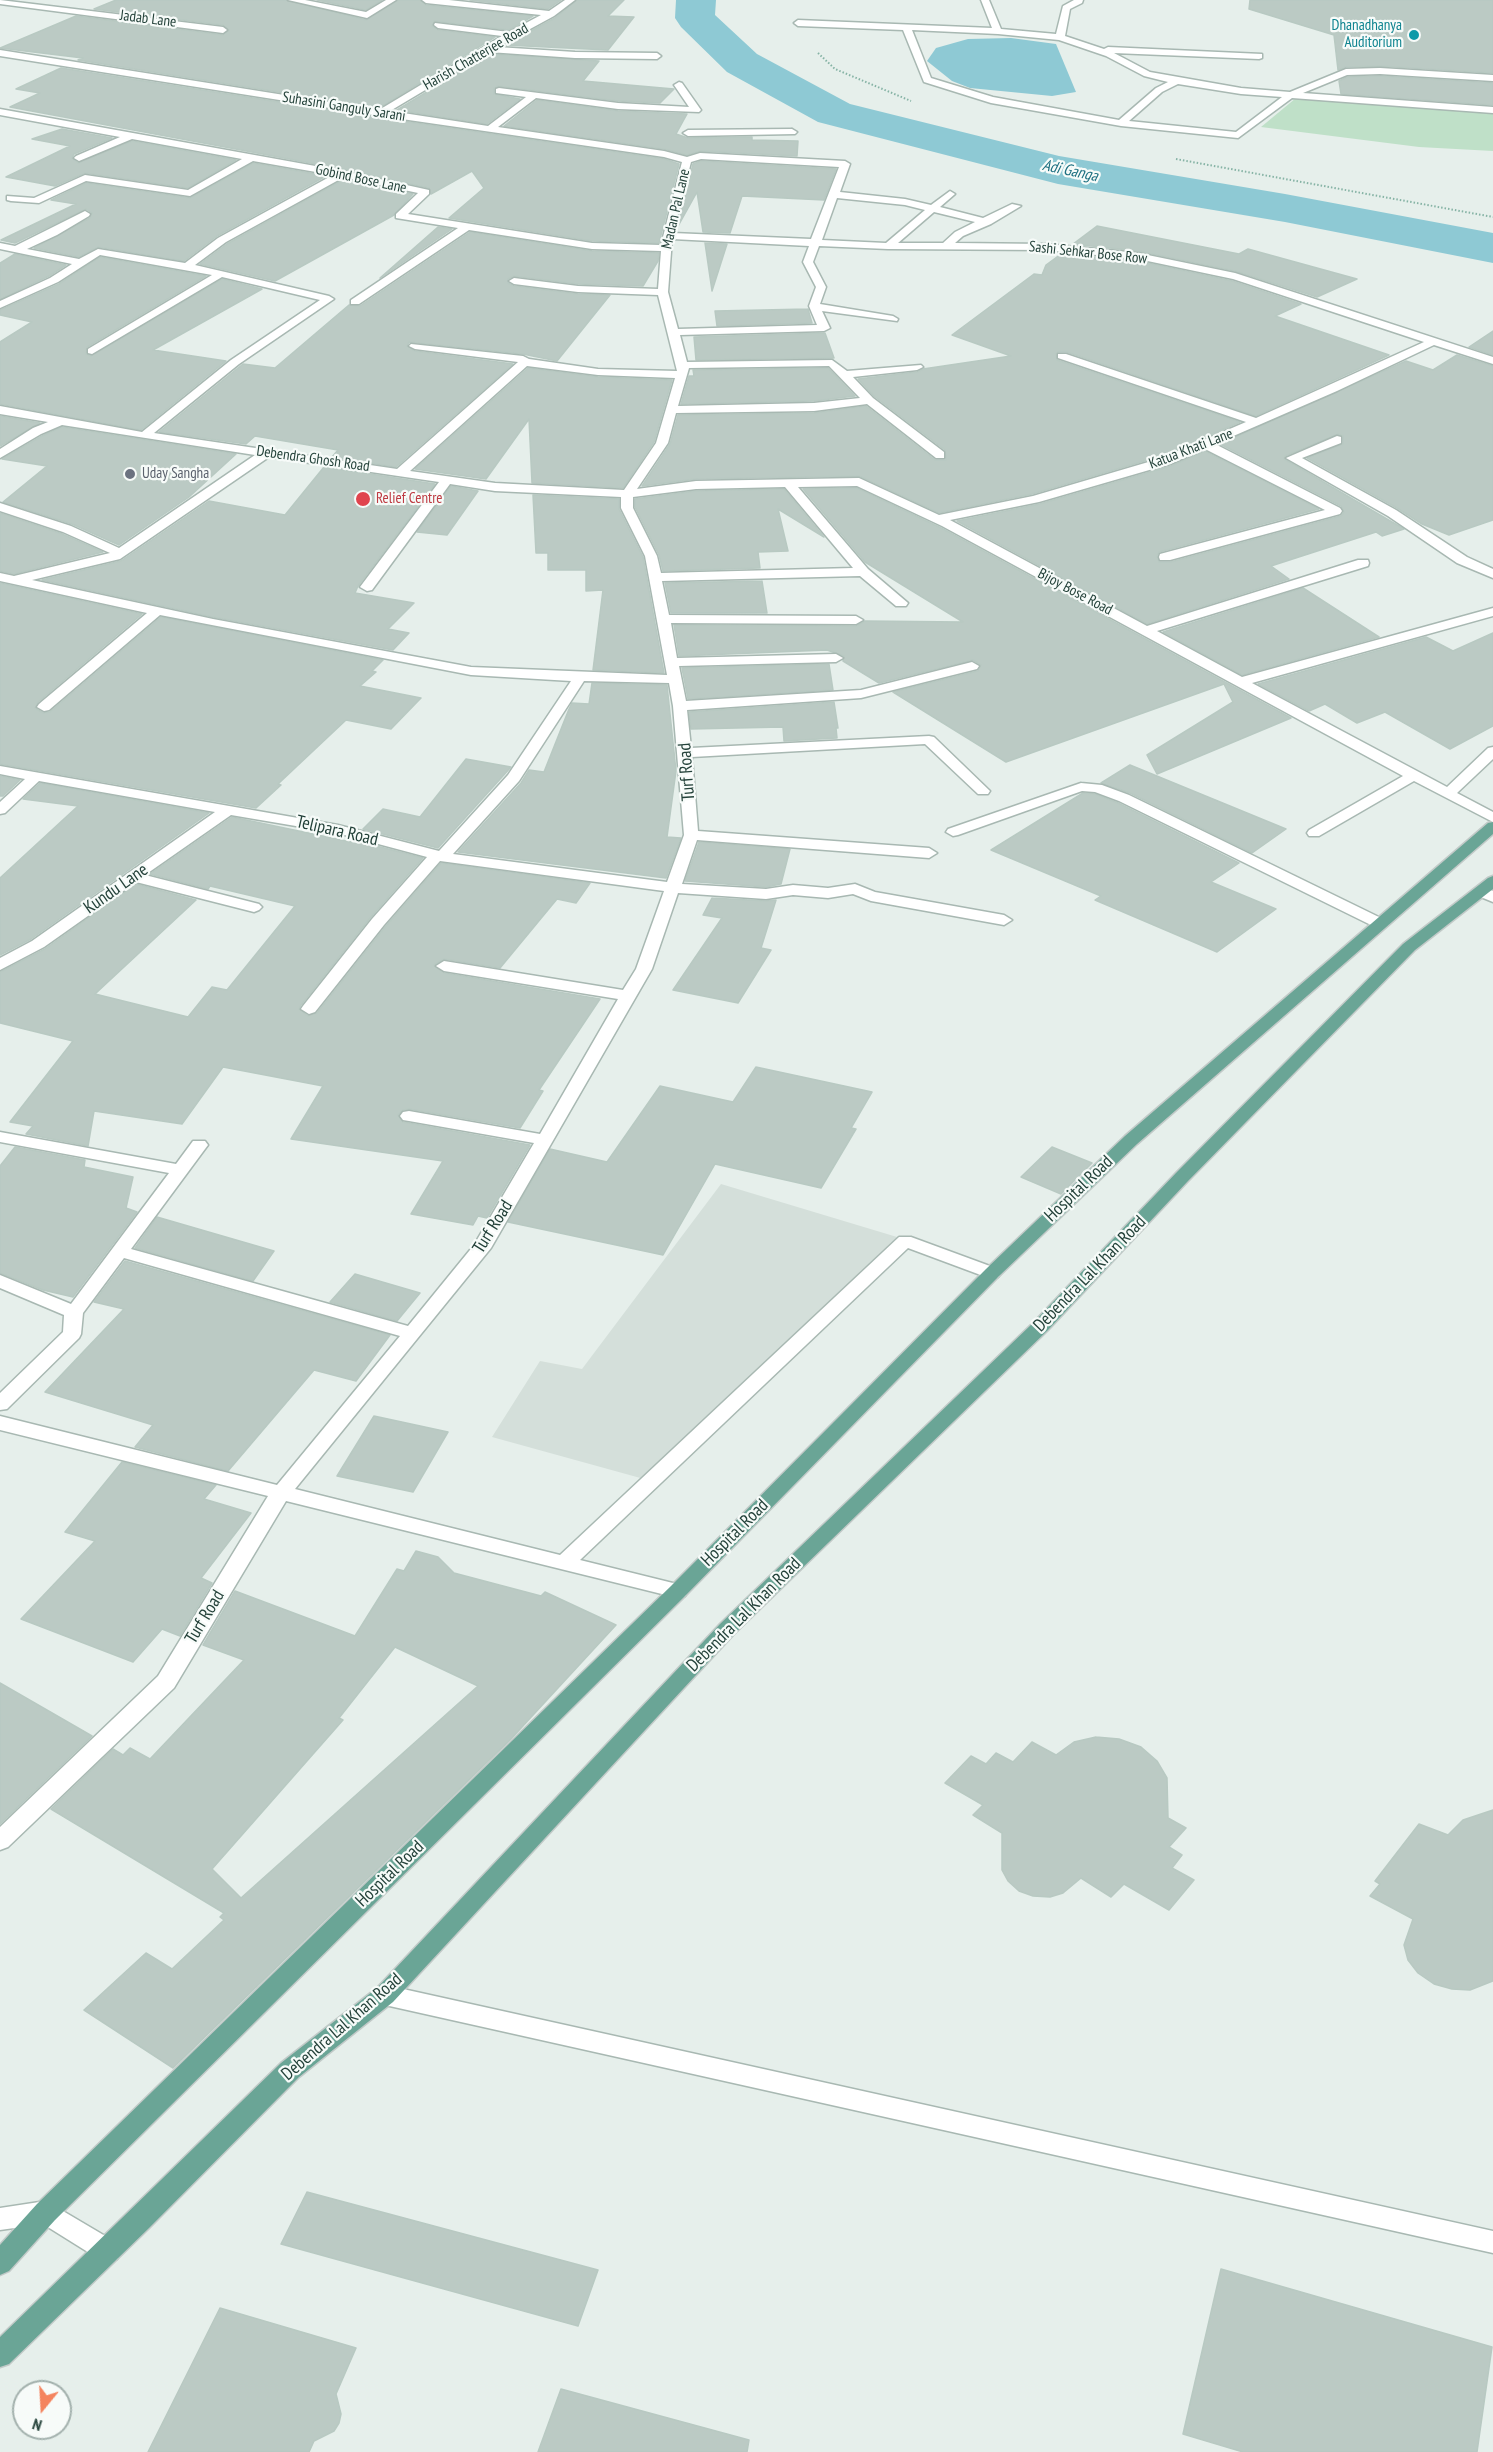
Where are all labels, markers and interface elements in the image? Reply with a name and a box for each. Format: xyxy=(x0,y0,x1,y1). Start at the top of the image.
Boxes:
street label: Jadab Lane xyxy=(119,7,177,31)
place label: Dhanadhanya Auditorium xyxy=(1332,17,1402,52)
street label: Harish Chatterjee Road xyxy=(420,20,532,94)
marker: Dhanadhanya Auditorium xyxy=(1407,28,1421,42)
street label: Suhasini Ganguly Sarani xyxy=(281,88,407,126)
water label: Adi Ganga xyxy=(1041,156,1099,186)
street label: Gobind Bose Lane xyxy=(314,161,408,197)
street label: Madan Pal Lane xyxy=(658,167,694,251)
street label: Sashi Sehkar Bose Row xyxy=(1028,238,1148,268)
street label: Katua Khati Lane xyxy=(1147,425,1235,473)
street label: Debendra Ghosh Road xyxy=(255,442,371,476)
place label: Uday Sangha xyxy=(142,465,209,483)
marker: Uday Sangha xyxy=(123,467,137,481)
marker: Relief Centre xyxy=(354,490,372,508)
place label: Relief Centre xyxy=(376,490,442,508)
street label: Bijoy Bose Road xyxy=(1034,565,1116,619)
street label: Turf Road xyxy=(674,742,700,802)
street label: Telipara Road xyxy=(294,811,380,851)
street label: Kundu Lane xyxy=(80,859,152,919)
street label: Hospital Road xyxy=(1041,1151,1117,1227)
street label: Turf Road xyxy=(468,1197,518,1257)
street label: Debendra Lal Khan Road xyxy=(1029,1212,1151,1336)
street label: Hospital Road xyxy=(697,1495,773,1571)
street label: Debendra Lal Khan Road xyxy=(682,1553,806,1677)
street label: Turf Road xyxy=(181,1586,229,1648)
street label: Hospital Road xyxy=(352,1836,428,1912)
street label: Debendra Lal Khan Road xyxy=(277,1969,407,2085)
north arrow xyxy=(12,2380,72,2440)
text: N xyxy=(30,2414,44,2436)

